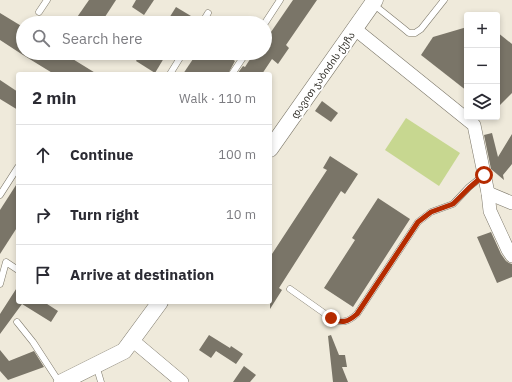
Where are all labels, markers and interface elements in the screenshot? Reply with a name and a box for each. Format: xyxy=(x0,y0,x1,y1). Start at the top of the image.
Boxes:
map controls xyxy=(464,12,500,120)
button: + xyxy=(464,12,500,48)
search box xyxy=(16,16,272,60)
icon: search xyxy=(30,27,52,49)
text: Search here xyxy=(62,29,142,48)
street label: დავით ჯაბიძის ქუჩა xyxy=(288,29,358,121)
button: − xyxy=(464,48,500,84)
button: layers xyxy=(464,84,500,120)
text: 2 min xyxy=(32,87,76,109)
text: Walk · 110 m xyxy=(179,90,256,107)
icon: ahead xyxy=(32,144,54,166)
text: Continue xyxy=(70,145,134,164)
text: 100 m xyxy=(218,146,256,163)
route start xyxy=(475,166,493,184)
icon: right xyxy=(32,204,54,226)
text: Turn right xyxy=(70,205,139,224)
text: 10 m xyxy=(226,206,256,223)
icon: arrive xyxy=(32,264,54,286)
text: Arrive at destination xyxy=(70,265,214,284)
route end xyxy=(322,309,340,327)

